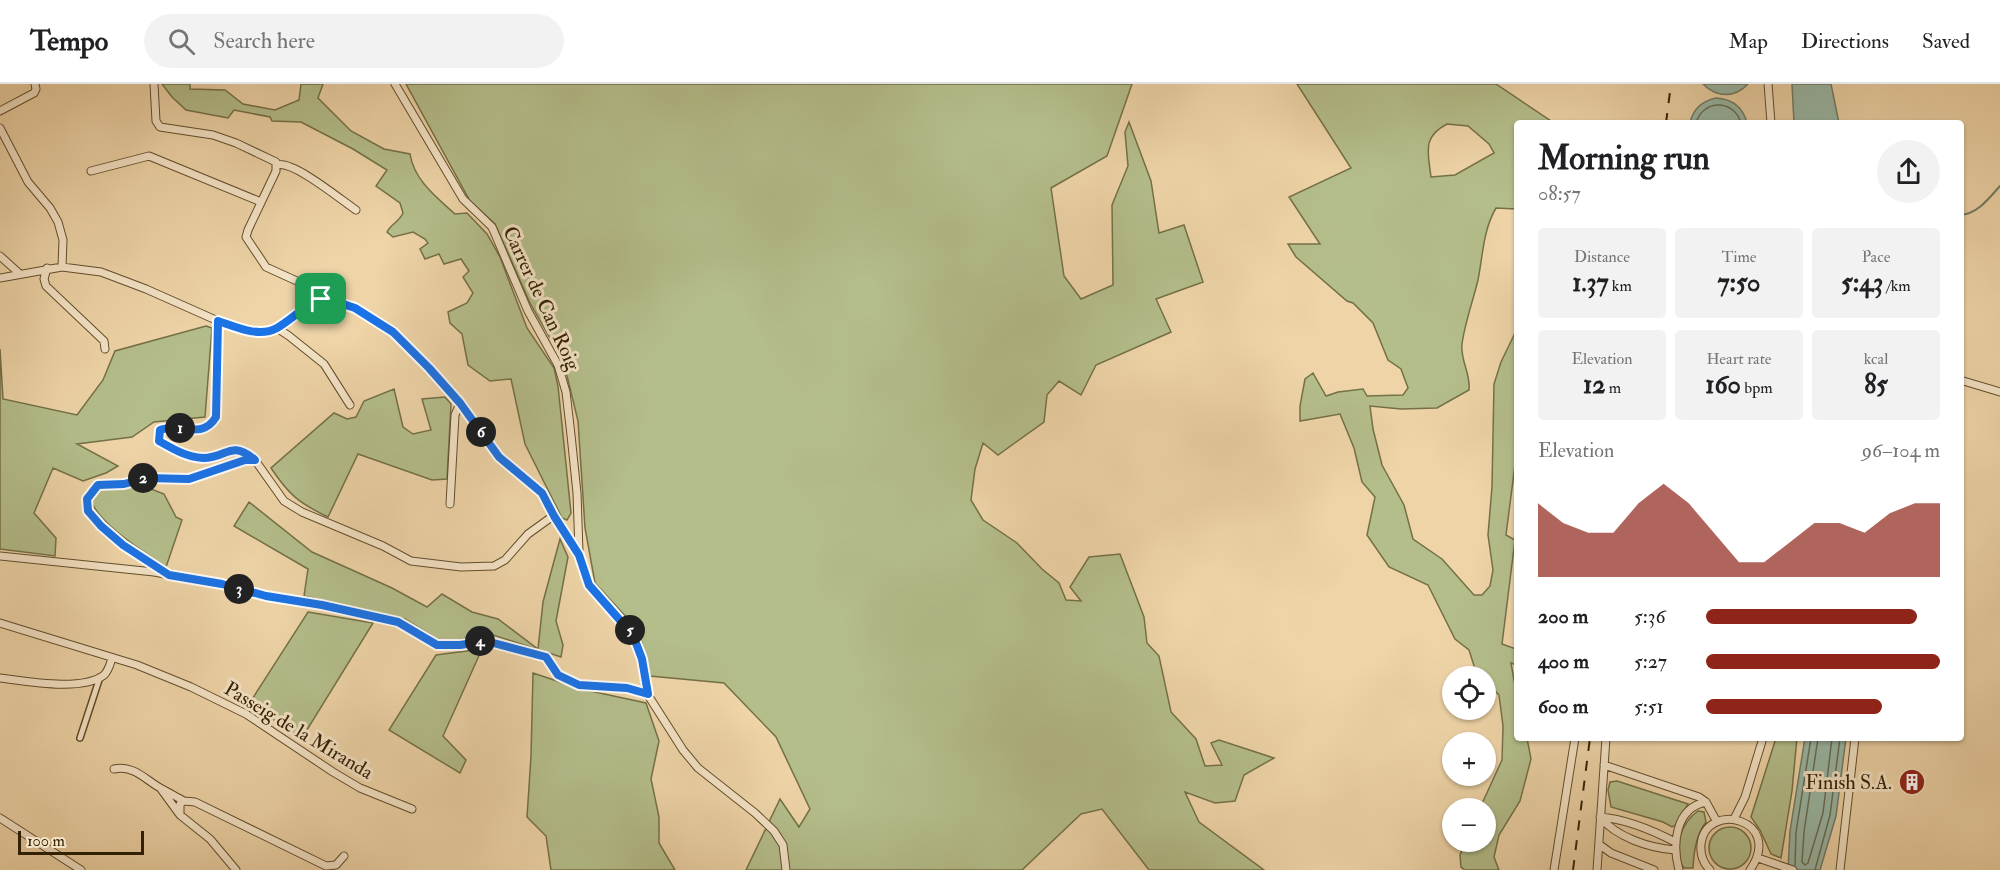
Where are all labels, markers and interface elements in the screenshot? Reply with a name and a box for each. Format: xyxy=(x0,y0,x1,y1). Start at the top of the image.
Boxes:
search box xyxy=(144,14,564,68)
text: Tempo xyxy=(30,24,108,59)
icon: search xyxy=(165,25,198,58)
text: Search here xyxy=(213,27,315,55)
text: Map xyxy=(1728,28,1768,55)
text: Directions xyxy=(1801,28,1889,55)
text: Saved xyxy=(1922,28,1970,55)
text: Morning run xyxy=(1538,138,1710,179)
button: share xyxy=(1877,140,1940,203)
text: 08:57 xyxy=(1538,181,1581,206)
street label: Carrer de Can Roig xyxy=(497,222,586,375)
text: Distance xyxy=(1574,247,1630,267)
text: Time xyxy=(1722,247,1756,267)
text: Pace xyxy=(1862,247,1890,267)
text: 1.37 xyxy=(1572,267,1608,299)
text: 7:50 xyxy=(1718,267,1760,299)
text: 5:43 xyxy=(1841,267,1883,299)
pin xyxy=(295,273,346,324)
text: km xyxy=(1608,276,1632,296)
text: /km xyxy=(1883,276,1911,296)
icon: arrive xyxy=(304,282,337,315)
text: Elevation xyxy=(1572,349,1632,369)
text: Heart rate xyxy=(1706,349,1772,369)
text: kcal xyxy=(1864,349,1888,369)
text: 12 xyxy=(1583,369,1605,401)
text: 160 xyxy=(1705,369,1741,401)
text: 85 xyxy=(1864,369,1888,401)
text: m xyxy=(1605,378,1621,398)
text: bpm xyxy=(1741,378,1773,398)
pin: 1 xyxy=(165,413,195,443)
pin: 6 xyxy=(466,417,496,447)
text: 1 xyxy=(177,418,183,438)
text: 6 xyxy=(477,422,485,442)
text: Elevation xyxy=(1538,438,1614,463)
text: 96–104 m xyxy=(1862,438,1940,463)
pin: 2 xyxy=(128,463,158,493)
text: 2 xyxy=(139,468,147,488)
pin: 3 xyxy=(224,574,254,604)
text: 3 xyxy=(236,579,242,599)
text: 200 m xyxy=(1538,604,1588,629)
text: 5:36 xyxy=(1634,604,1666,629)
pin: 5 xyxy=(615,615,645,645)
text: 5 xyxy=(626,620,634,640)
pin: 4 xyxy=(465,626,495,656)
text: 4 xyxy=(476,631,484,651)
text: 400 m xyxy=(1538,649,1589,674)
text: 5:27 xyxy=(1634,649,1667,674)
map controls xyxy=(1442,666,1496,852)
button: locate xyxy=(1442,666,1496,720)
street label: Passeig de la Miranda xyxy=(220,676,378,785)
text: 600 m xyxy=(1538,694,1588,719)
text: 5:51 xyxy=(1634,694,1664,719)
button: + xyxy=(1442,732,1496,786)
building icon: Finish S.A. xyxy=(1897,767,1927,797)
place label: Finish S.A. xyxy=(1805,770,1892,795)
button: − xyxy=(1442,798,1496,852)
scale bar xyxy=(18,828,144,856)
text: 100 m xyxy=(27,831,65,851)

